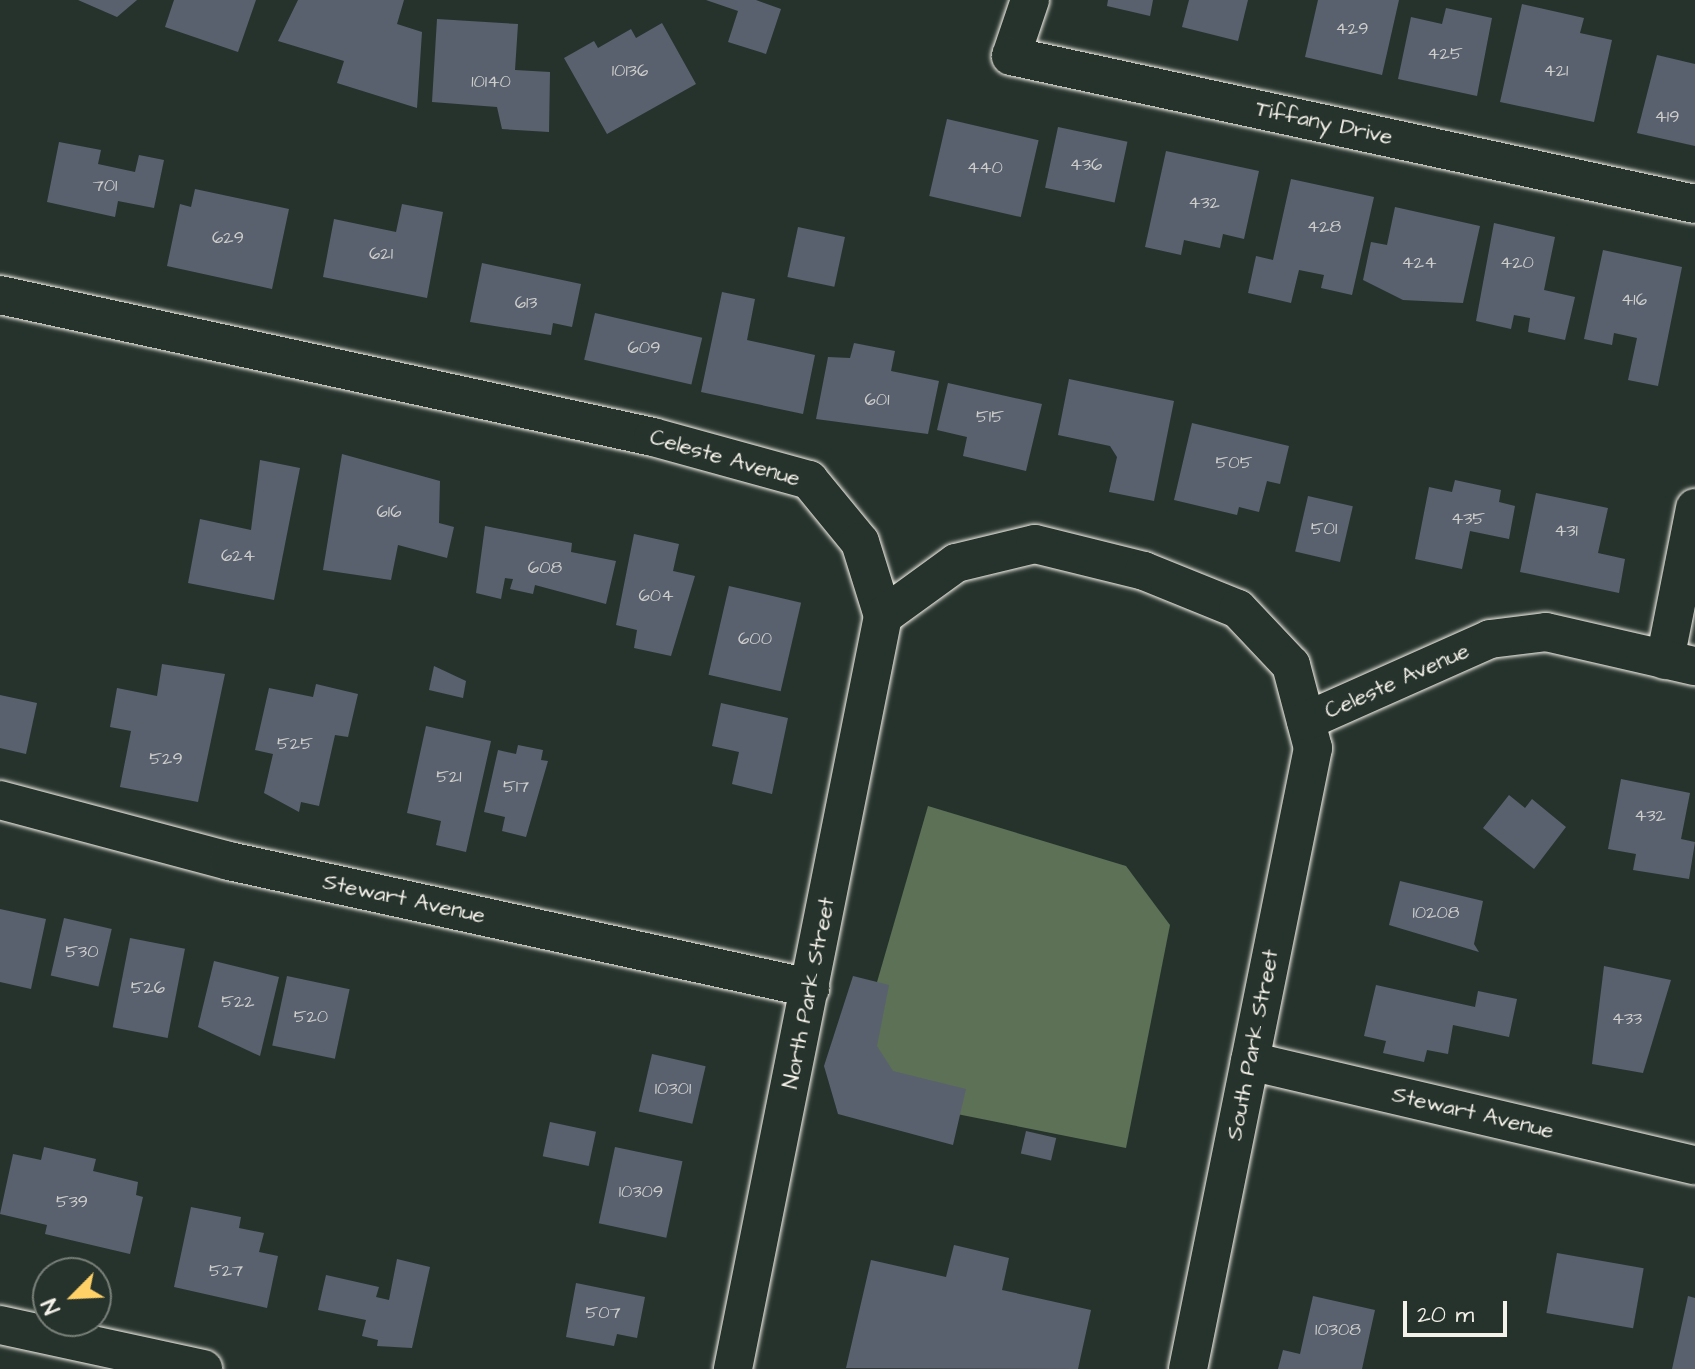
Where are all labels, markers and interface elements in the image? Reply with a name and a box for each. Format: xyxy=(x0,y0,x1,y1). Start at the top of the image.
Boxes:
house number: 429 xyxy=(1336,18,1368,40)
house number: 425 xyxy=(1427,43,1463,65)
house number: 10136 xyxy=(612,60,648,82)
house number: 421 xyxy=(1544,60,1568,82)
house number: 10140 xyxy=(471,71,511,93)
street label: Tiffany Drive xyxy=(1253,96,1395,150)
house number: 419 xyxy=(1655,106,1679,128)
house number: 436 xyxy=(1070,154,1102,176)
house number: 440 xyxy=(967,157,1003,179)
house number: 701 xyxy=(93,175,117,197)
house number: 432 xyxy=(1188,192,1220,214)
house number: 428 xyxy=(1307,216,1341,238)
house number: 629 xyxy=(212,227,244,249)
house number: 621 xyxy=(369,243,393,265)
house number: 424 xyxy=(1402,252,1436,274)
house number: 420 xyxy=(1500,252,1534,274)
house number: 416 xyxy=(1621,289,1647,311)
house number: 613 xyxy=(515,292,537,314)
house number: 609 xyxy=(628,337,660,359)
house number: 601 xyxy=(865,389,889,411)
house number: 515 xyxy=(976,406,1004,428)
street label: Celeste Avenue xyxy=(647,424,803,492)
house number: 505 xyxy=(1216,452,1252,474)
house number: 616 xyxy=(377,501,401,523)
house number: 435 xyxy=(1451,508,1485,530)
house number: 501 xyxy=(1311,518,1337,540)
house number: 431 xyxy=(1554,520,1578,542)
house number: 624 xyxy=(221,545,255,567)
house number: 608 xyxy=(528,557,562,579)
house number: 604 xyxy=(639,585,673,607)
house number: 600 xyxy=(738,628,772,650)
street label: Celeste Avenue xyxy=(1321,637,1473,725)
house number: 525 xyxy=(277,733,313,755)
house number: 529 xyxy=(149,748,183,770)
house number: 521 xyxy=(436,766,462,788)
house number: 517 xyxy=(503,776,529,798)
house number: 432 xyxy=(1634,805,1666,827)
street label: Stewart Avenue xyxy=(320,869,488,929)
street label: North Park Street xyxy=(777,895,841,1091)
house number: 10208 xyxy=(1413,902,1459,924)
house number: 530 xyxy=(65,941,99,963)
street label: South Park Street xyxy=(1222,947,1284,1143)
house number: 526 xyxy=(131,977,165,999)
house number: 522 xyxy=(221,991,255,1013)
house number: 520 xyxy=(294,1006,328,1028)
house number: 433 xyxy=(1612,1008,1642,1030)
house number: 10301 xyxy=(655,1078,691,1100)
street label: Stewart Avenue xyxy=(1390,1082,1556,1144)
house number: 10309 xyxy=(619,1181,663,1203)
house number: 539 xyxy=(56,1191,88,1213)
north arrow xyxy=(32,1257,112,1337)
house number: 527 xyxy=(209,1260,243,1282)
scale bar xyxy=(1407,1285,1511,1335)
text: N xyxy=(34,1294,68,1319)
text: 20 m xyxy=(1417,1298,1474,1332)
house number: 507 xyxy=(585,1302,621,1324)
house number: 10308 xyxy=(1315,1319,1361,1341)

